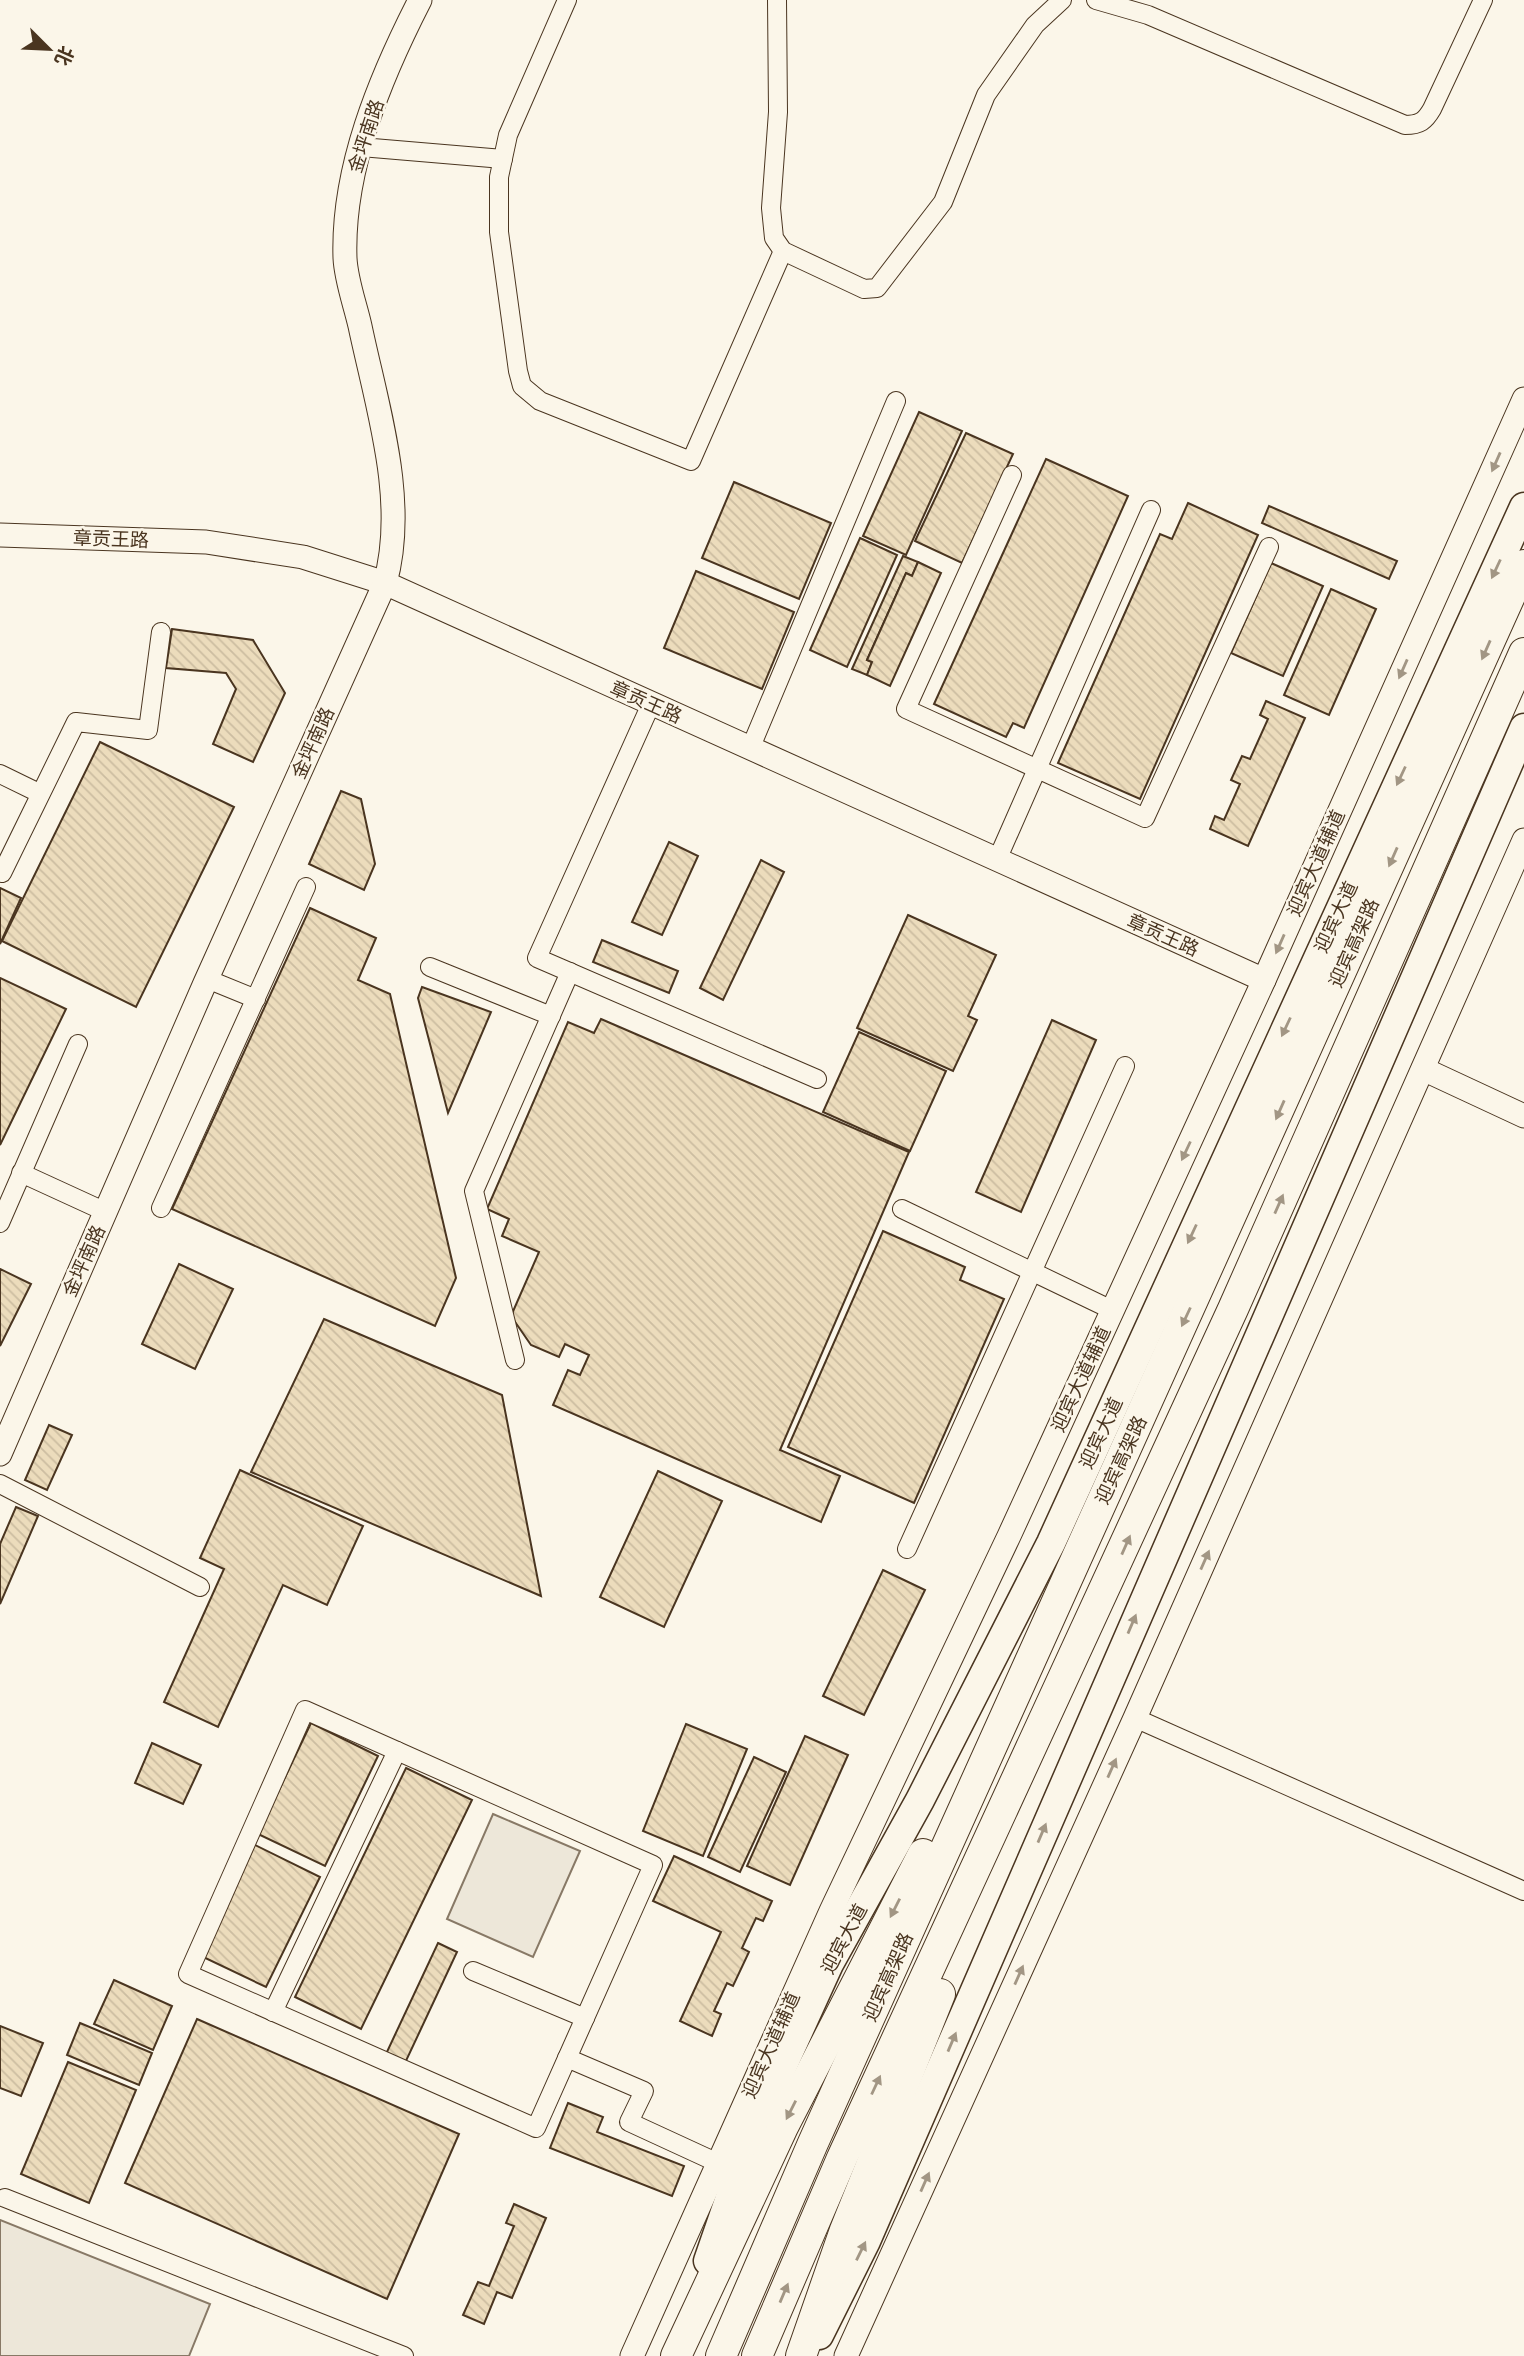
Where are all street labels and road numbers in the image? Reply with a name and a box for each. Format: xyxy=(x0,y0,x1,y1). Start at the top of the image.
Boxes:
street label: 金坪南路 xyxy=(343,96,389,176)
street label: 章贡王路 xyxy=(73,526,149,552)
street label: 章贡王路 xyxy=(607,676,685,728)
street label: 金坪南路 xyxy=(287,704,339,782)
street label: 迎宾大道辅道 xyxy=(1282,806,1350,920)
street label: 迎宾大道 xyxy=(1310,878,1362,956)
street label: 迎宾高架路 xyxy=(1324,895,1384,991)
street label: 章贡王路 xyxy=(1124,909,1202,961)
street label: 金坪南路 xyxy=(58,1222,110,1300)
street label: 迎宾大道辅道 xyxy=(1047,1323,1115,1435)
street label: 迎宾大道 xyxy=(1075,1394,1127,1472)
street label: 迎宾高架路 xyxy=(1090,1412,1152,1508)
street label: 迎宾大道 xyxy=(816,1900,872,1978)
street label: 迎宾高架路 xyxy=(858,1929,918,2025)
street label: 迎宾大道辅道 xyxy=(737,1988,805,2102)

